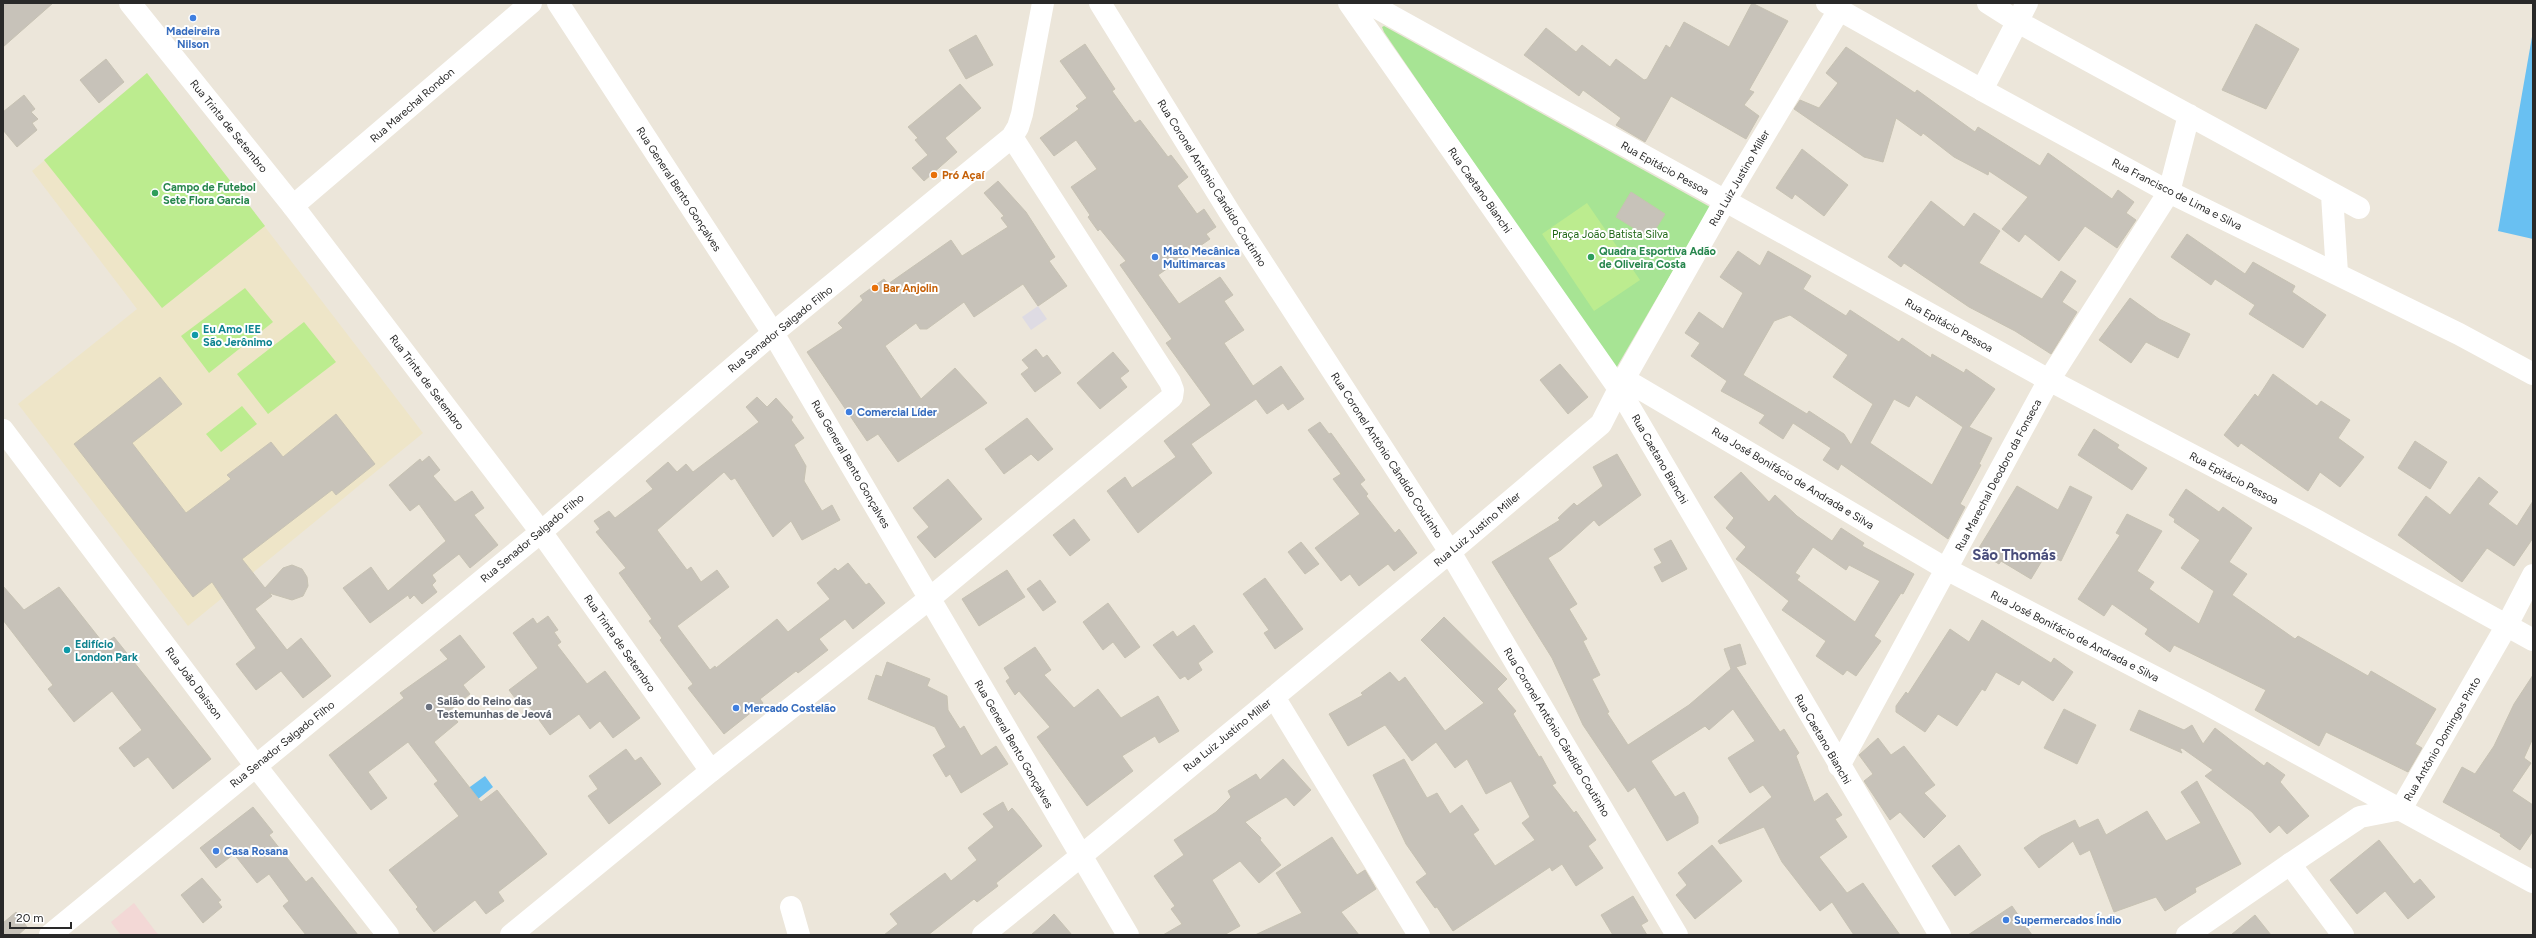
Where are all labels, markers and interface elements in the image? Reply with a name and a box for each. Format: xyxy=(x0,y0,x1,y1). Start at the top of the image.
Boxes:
marker: Madeireira Nilson xyxy=(188,13,198,23)
place label: Madeireira Nilson xyxy=(166,25,220,51)
street label: Rua Marechal Rondon xyxy=(368,65,457,145)
street label: Rua Trinta de Setembro xyxy=(187,77,270,175)
street label: Rua Coronel Antônio Cândido Coutinho xyxy=(1154,97,1269,269)
street label: Rua General Bento Gonçalves xyxy=(633,125,724,254)
street label: Rua Luiz Justino Miller xyxy=(1707,127,1772,229)
street label: Rua Epitácio Pessoa xyxy=(1618,139,1711,198)
street label: Rua Caetano Bianchi xyxy=(1445,145,1514,236)
street label: Rua Francisco de Lima e Silva xyxy=(2110,156,2244,233)
place label: Pró Açaí xyxy=(942,169,985,182)
marker: Pró Açaí xyxy=(929,170,939,180)
place label: Campo de Futebol Sete Flora Garcia xyxy=(163,181,256,207)
marker: Campo de Futebol Sete Flora Garcia xyxy=(150,188,160,198)
park label: Praça João Batista Silva xyxy=(1552,228,1668,241)
place label: Mato Mecânica Multimarcas xyxy=(1163,245,1240,271)
place label: Quadra Esportiva Adão de Oliveira Costa xyxy=(1599,245,1717,271)
marker: Mato Mecânica Multimarcas xyxy=(1150,252,1160,262)
marker: Quadra Esportiva Adão de Oliveira Costa xyxy=(1586,252,1596,262)
place label: Bar Anjolin xyxy=(883,282,938,295)
street label: Rua Senador Salgado Filho xyxy=(725,283,835,376)
marker: Bar Anjolin xyxy=(870,283,880,293)
street label: Rua Epitácio Pessoa xyxy=(1902,296,1995,355)
place label: Eu Amo IEE São Jerônimo xyxy=(203,323,273,349)
marker: Eu Amo IEE São Jerônimo xyxy=(190,330,200,340)
street label: Rua Trinta de Setembro xyxy=(387,332,467,432)
street label: Rua Coronel Antônio Cândido Coutinho xyxy=(1328,370,1445,541)
street label: Rua Marechal Deodoro da Fonseca xyxy=(1953,397,2044,553)
street label: Rua General Bento Gonçalves xyxy=(808,398,893,531)
place label: Comercial Líder xyxy=(857,406,938,419)
marker: Comercial Líder xyxy=(844,407,854,417)
street label: Rua Caetano Bianchi xyxy=(1629,412,1691,506)
street label: Rua José Bonifácio de Andrada e Silva xyxy=(1709,425,1876,532)
street label: Rua Epitácio Pessoa xyxy=(2187,450,2280,507)
street label: Rua Luiz Justino Miller xyxy=(1431,489,1524,569)
street label: Rua Senador Salgado Filho xyxy=(478,491,587,585)
district label: São Thomás xyxy=(1972,546,2056,564)
street label: Rua José Bonifácio de Andrada e Silva xyxy=(1988,588,2161,685)
street label: Rua Trinta de Setembro xyxy=(581,592,658,694)
place label: Edifício London Park xyxy=(75,638,138,664)
marker: Edifício London Park xyxy=(62,645,72,655)
street label: Rua João Daisson xyxy=(162,645,225,722)
street label: Rua Coronel Antônio Cândido Coutinho xyxy=(1501,645,1612,819)
street label: Rua Antônio Domingos Pinto xyxy=(2401,675,2483,804)
street label: Rua General Bento Gonçalves xyxy=(971,678,1056,811)
street label: Rua Caetano Bianchi xyxy=(1792,692,1854,786)
place label: Salão do Reino das Testemunhas de Jeová xyxy=(437,695,552,721)
street label: Rua Luiz Justino Miller xyxy=(1181,696,1274,775)
street label: Rua Senador Salgado Filho xyxy=(227,698,337,791)
marker: Salão do Reino das Testemunhas de Jeová xyxy=(424,702,434,712)
place label: Mercado Costelão xyxy=(744,702,837,715)
marker: Mercado Costelão xyxy=(731,703,741,713)
place label: Casa Rosana xyxy=(224,845,288,858)
marker: Casa Rosana xyxy=(211,846,221,856)
scale bar xyxy=(10,904,71,930)
text: 20 m xyxy=(16,911,44,925)
place label: Supermercados Índio xyxy=(2014,913,2122,927)
marker: Supermercados Índio xyxy=(2001,915,2011,925)

